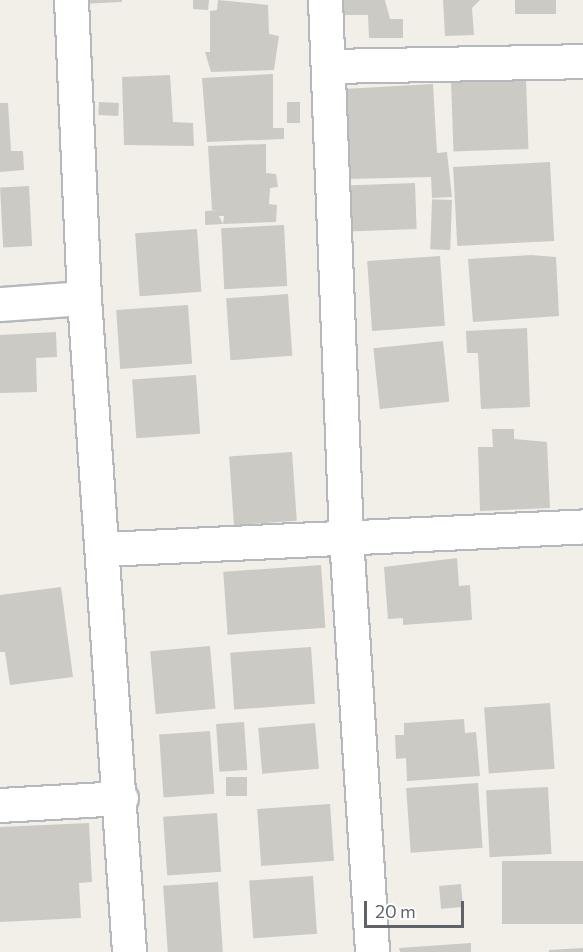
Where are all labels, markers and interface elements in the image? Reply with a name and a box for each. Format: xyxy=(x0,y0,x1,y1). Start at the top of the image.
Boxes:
scale bar xyxy=(367,889,468,927)
text: 20 m xyxy=(375,900,416,922)

